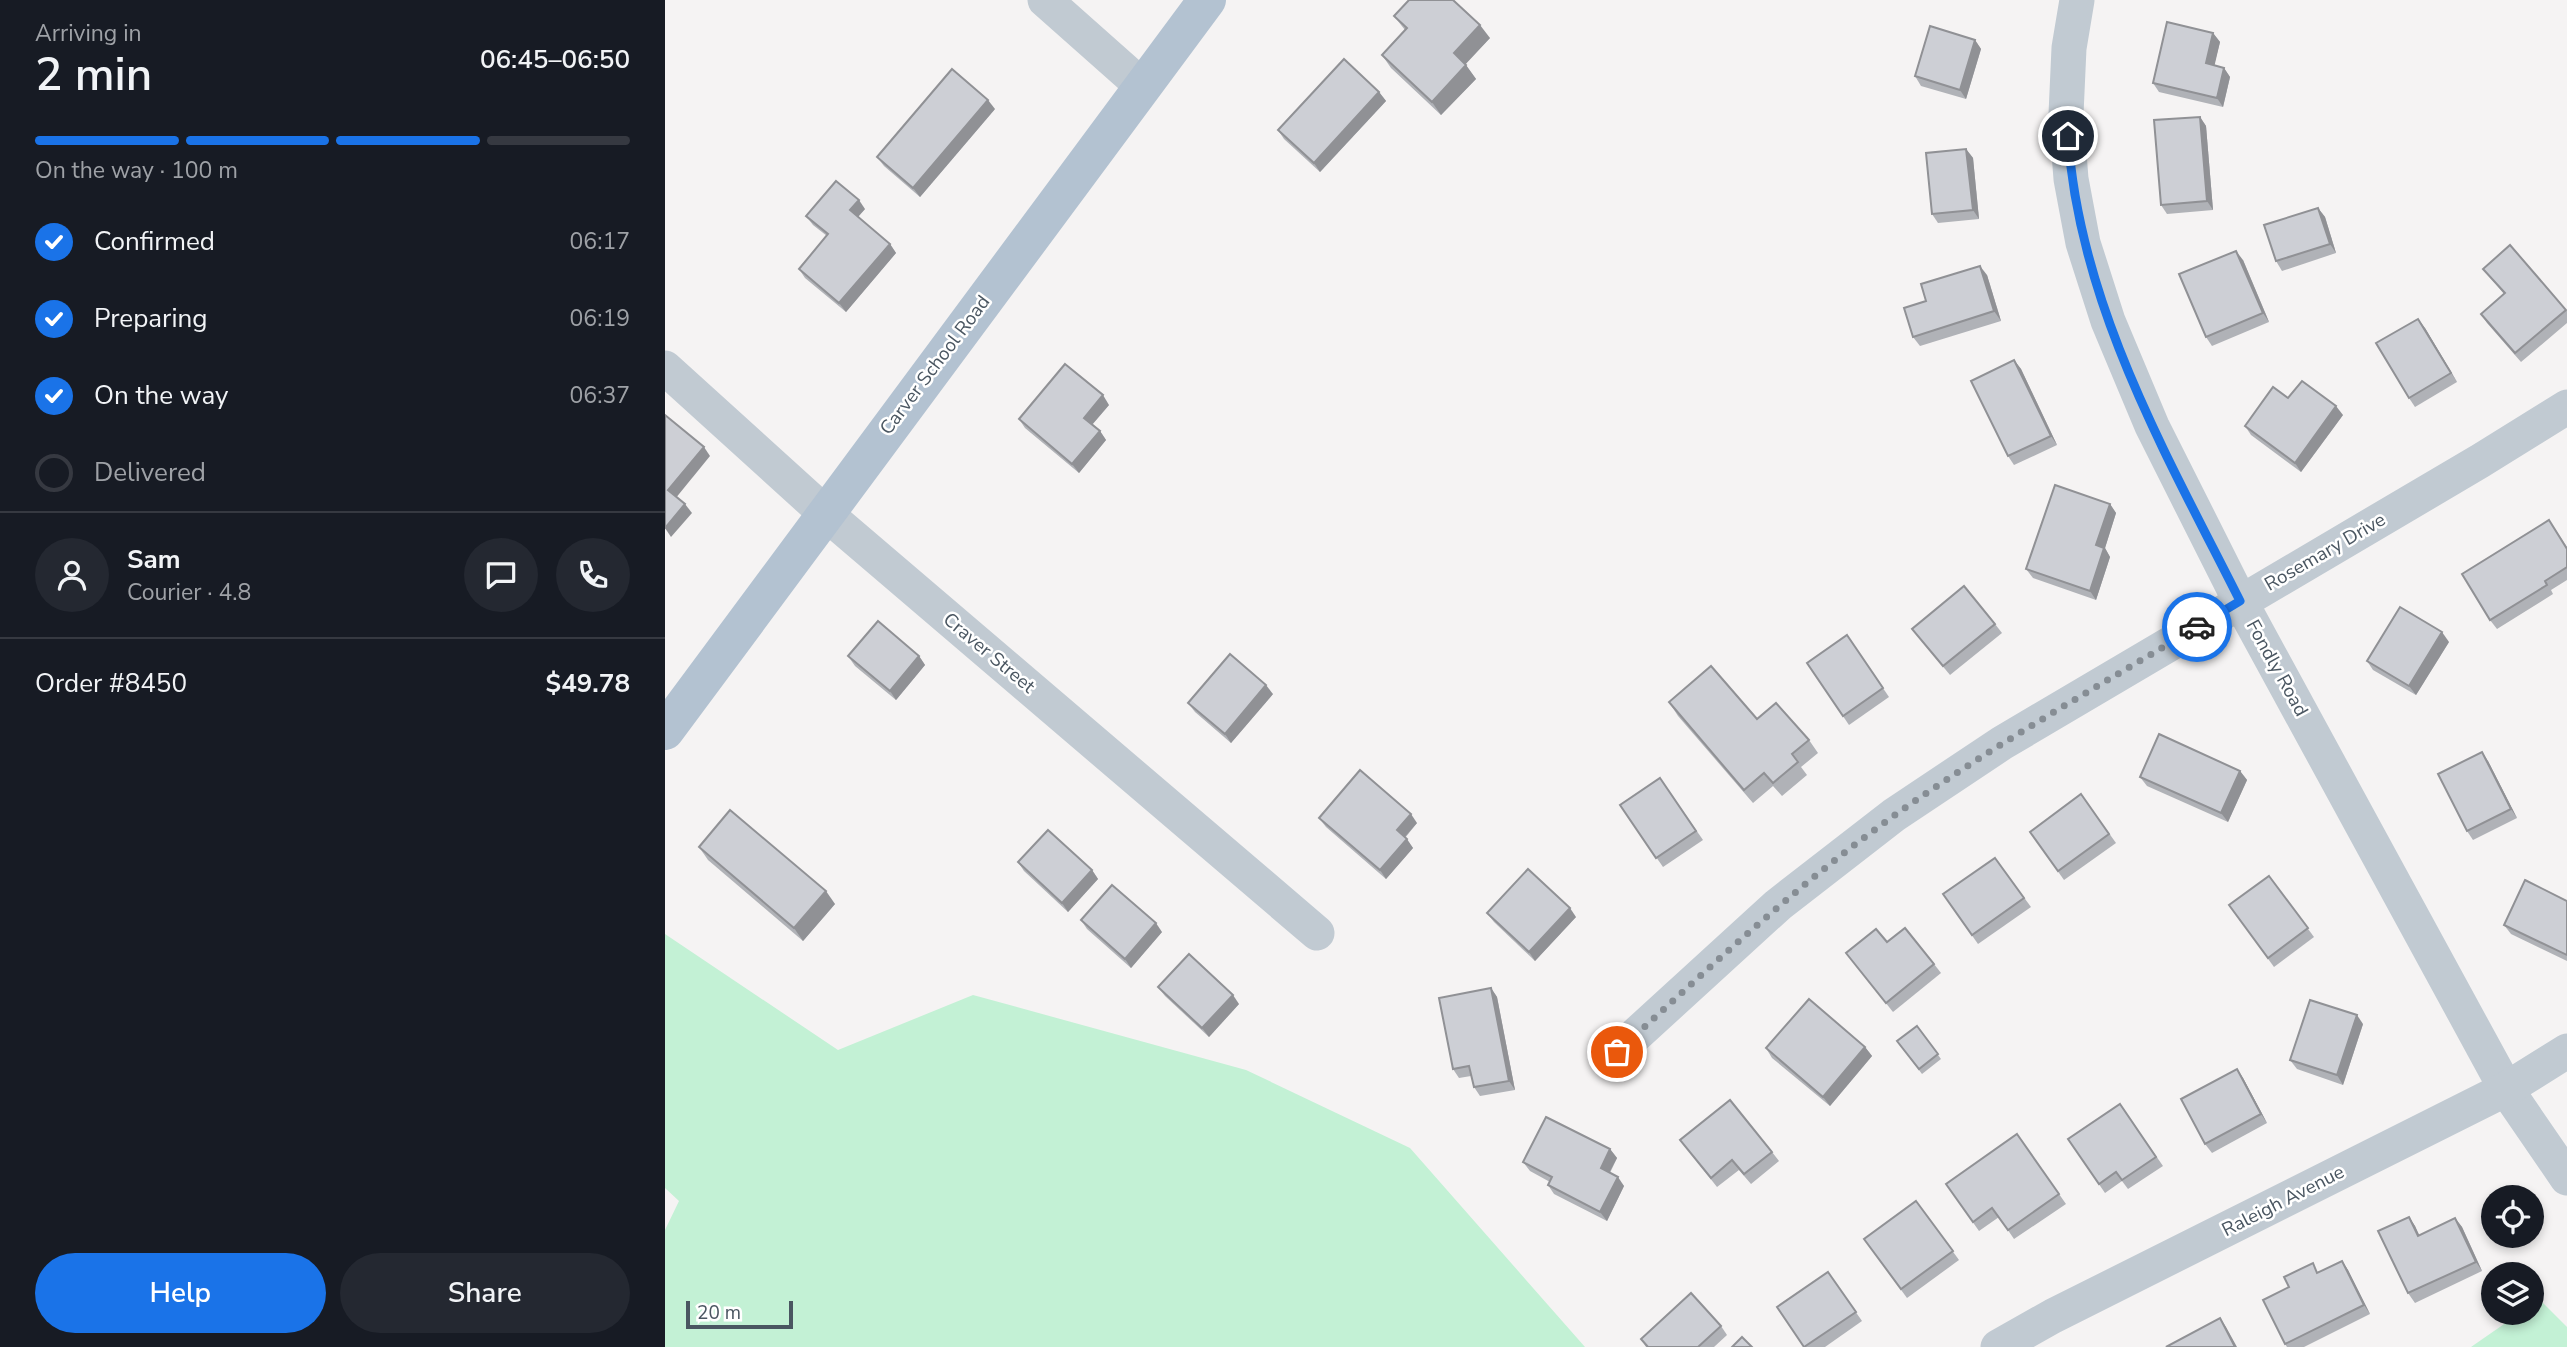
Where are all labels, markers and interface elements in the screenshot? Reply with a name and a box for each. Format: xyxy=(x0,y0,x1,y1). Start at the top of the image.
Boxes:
text: Arriving in xyxy=(35,18,142,49)
text: 06:45–06:50 xyxy=(480,42,630,77)
text: 2 min xyxy=(35,43,152,106)
pin xyxy=(2038,106,2098,166)
icon: home xyxy=(2049,117,2087,155)
text: On the way · 100 m xyxy=(35,155,238,186)
icon: check xyxy=(35,223,73,261)
text: Confirmed xyxy=(94,224,215,259)
text: 06:17 xyxy=(570,226,630,257)
street label: Carver School Road xyxy=(874,290,996,440)
icon: check xyxy=(35,300,73,338)
text: Preparing xyxy=(94,301,207,336)
text: 06:19 xyxy=(570,303,630,334)
icon: check xyxy=(35,377,73,415)
text: On the way xyxy=(94,378,228,413)
text: 06:37 xyxy=(570,380,630,411)
text: Delivered xyxy=(94,455,206,490)
street label: Rosemary Drive xyxy=(2260,507,2390,597)
button: person xyxy=(35,538,109,612)
button: chat xyxy=(464,538,538,612)
button: phone xyxy=(556,538,630,612)
text: Sam xyxy=(127,542,180,577)
text: Courier · 4.8 xyxy=(127,577,251,608)
courier xyxy=(2162,592,2232,662)
street label: Craver Street xyxy=(937,607,1041,699)
icon: car xyxy=(2178,608,2216,646)
street label: Fondly Road xyxy=(2240,615,2314,721)
text: Order #8450 xyxy=(35,666,187,701)
text: $49.78 xyxy=(546,666,630,701)
pin xyxy=(1587,1022,1647,1082)
icon: bag xyxy=(1598,1033,1636,1071)
street label: Raleigh Avenue xyxy=(2217,1159,2349,1243)
map controls xyxy=(2481,1185,2544,1325)
button: locate xyxy=(2481,1185,2544,1248)
button: Help xyxy=(35,1253,326,1333)
button: Share xyxy=(340,1253,630,1333)
button: layers xyxy=(2481,1262,2544,1325)
scale bar xyxy=(686,1298,793,1330)
text: 20 m xyxy=(697,1300,741,1326)

